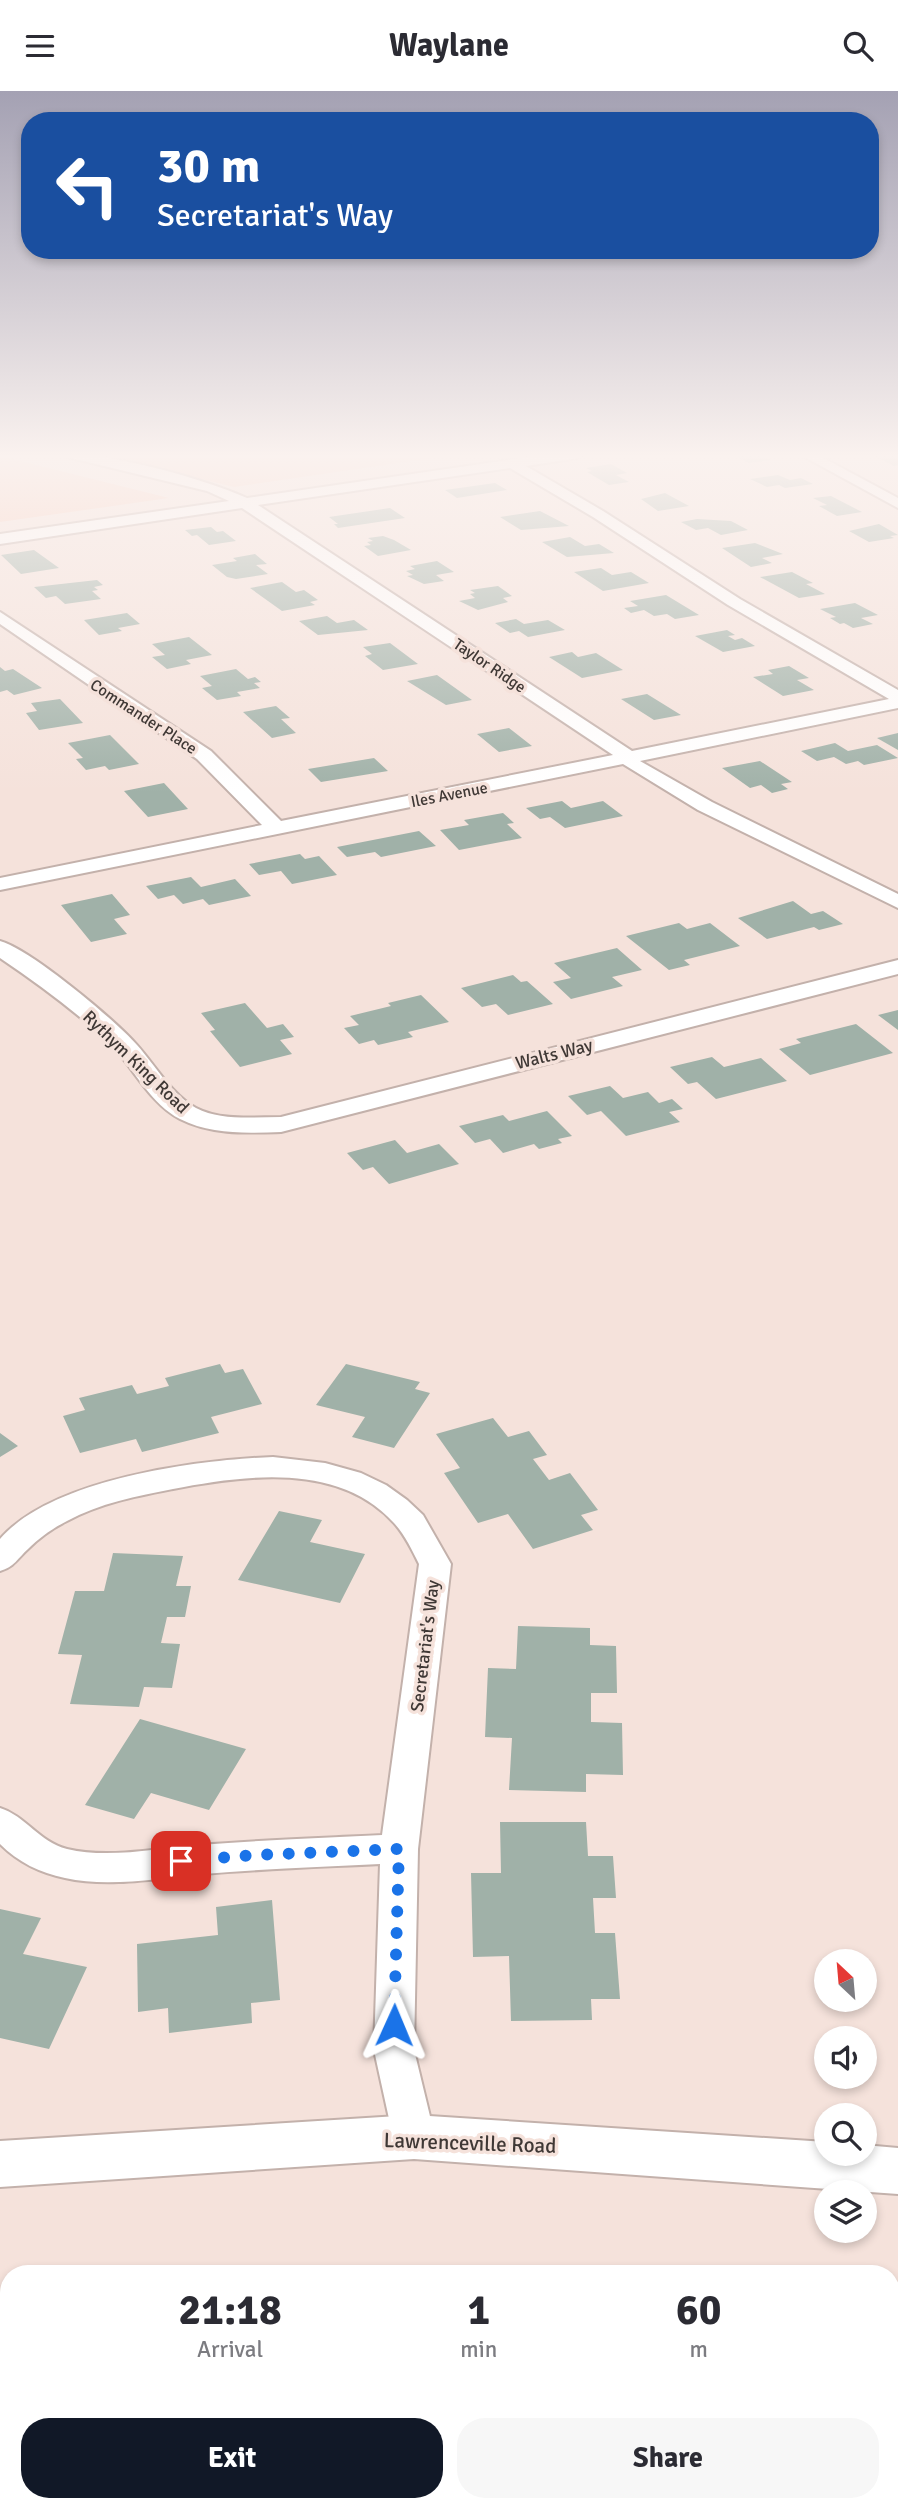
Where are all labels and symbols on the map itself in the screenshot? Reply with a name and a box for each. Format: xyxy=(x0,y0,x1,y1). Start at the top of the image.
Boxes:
street label: Taylor Ridge xyxy=(449,634,530,697)
street label: Commander Place xyxy=(86,675,201,759)
street label: Iles Avenue xyxy=(409,778,489,812)
street label: Rythym King Road xyxy=(78,1006,194,1118)
street label: Walts Way xyxy=(513,1034,595,1074)
street label: Secretariat's Way xyxy=(406,1578,444,1713)
pin xyxy=(151,1831,211,1891)
north arrow xyxy=(814,1949,877,2013)
position arrow xyxy=(357,1988,431,2062)
street label: Lawrenceville Road xyxy=(383,2127,557,2159)

